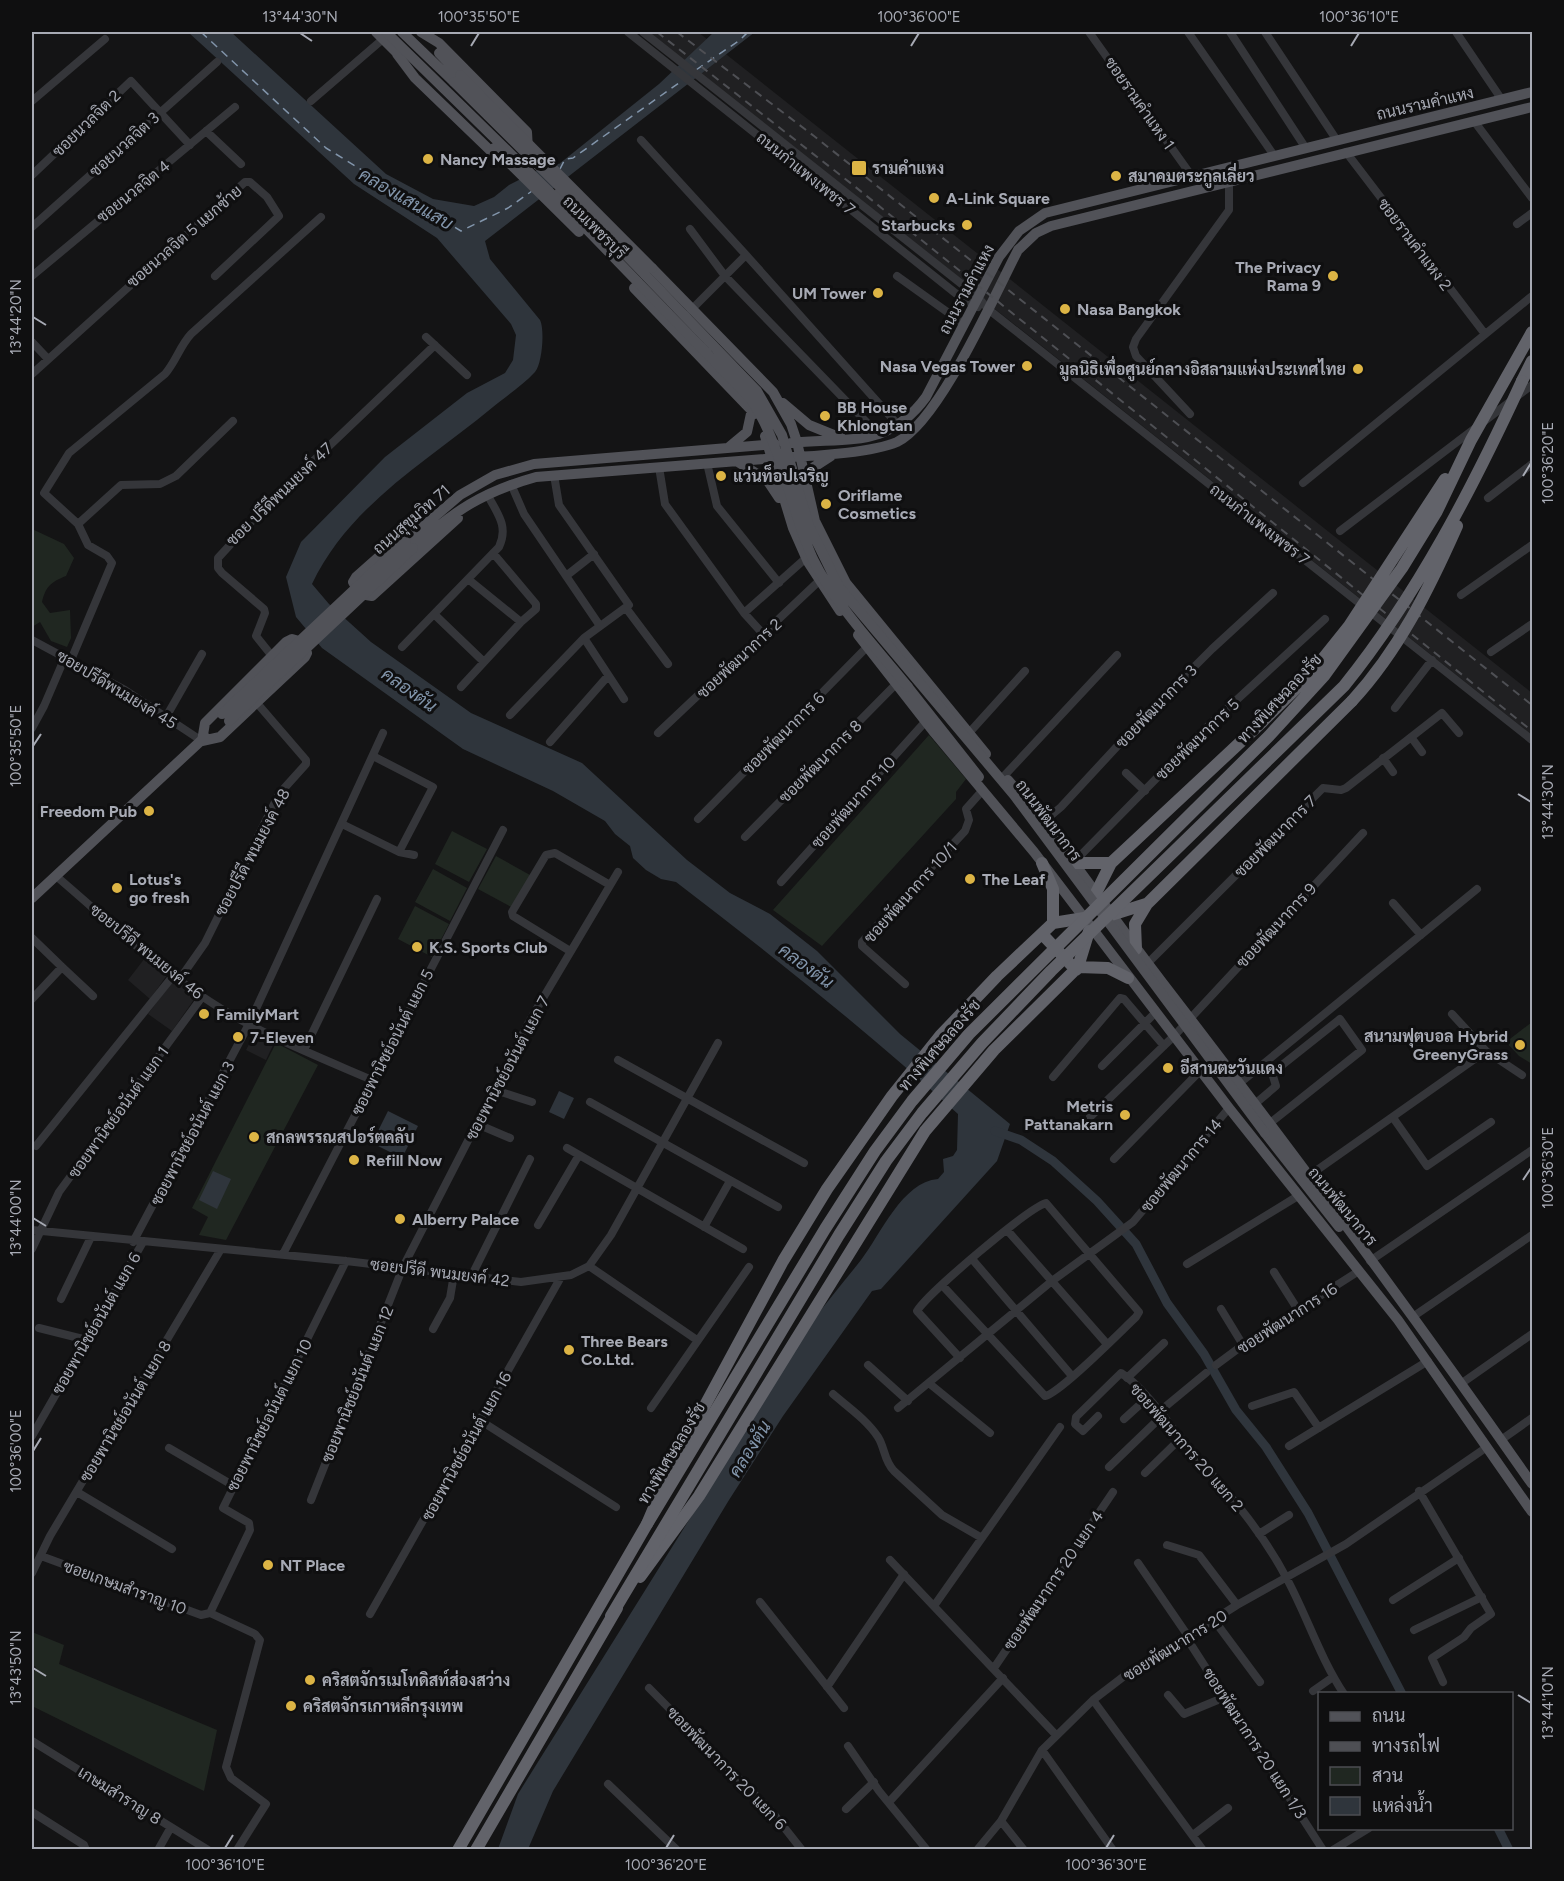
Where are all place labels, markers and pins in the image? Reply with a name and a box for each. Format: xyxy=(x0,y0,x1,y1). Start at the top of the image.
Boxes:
place label: Nancy Massage xyxy=(440,150,556,169)
marker: Nancy Massage xyxy=(421,152,435,166)
marker: รามคำแหง xyxy=(850,159,868,177)
place label: รามคำแหง xyxy=(872,159,944,178)
place label: สมาคมตระกูลเลี่ยว xyxy=(1128,162,1255,189)
marker: สมาคมตระกูลเลี่ยว xyxy=(1109,169,1123,183)
place label: A-Link Square xyxy=(946,189,1050,208)
marker: A-Link Square xyxy=(927,191,941,205)
place label: Starbucks xyxy=(881,216,956,235)
marker: Starbucks xyxy=(960,218,974,232)
place label: The Privacy Rama 9 xyxy=(1235,258,1322,295)
marker: The Privacy Rama 9 xyxy=(1326,269,1340,283)
place label: UM Tower xyxy=(792,284,866,303)
marker: UM Tower xyxy=(871,286,885,300)
place label: Nasa Bangkok xyxy=(1077,300,1181,319)
marker: Nasa Bangkok xyxy=(1058,302,1072,316)
place label: มูลนิธิเพื่อศูนย์กลางอิสลามแห่งประเทศไทย xyxy=(1059,355,1346,382)
place label: Nasa Vegas Tower xyxy=(880,357,1015,376)
marker: Nasa Vegas Tower xyxy=(1020,359,1034,373)
marker: มูลนิธิเพื่อศูนย์กลางอิสลามแห่งประเทศไทย xyxy=(1351,362,1365,376)
place label: BB House Khlongtan xyxy=(837,398,913,435)
marker: BB House Khlongtan xyxy=(818,409,832,423)
place label: แว่นท็อปเจริญ xyxy=(733,463,829,487)
marker: แว่นท็อปเจริญ xyxy=(714,469,728,483)
place label: Oriflame Cosmetics xyxy=(838,486,917,523)
marker: Oriflame Cosmetics xyxy=(819,497,833,511)
place label: Freedom Pub xyxy=(40,802,137,821)
marker: Freedom Pub xyxy=(142,804,156,818)
place label: Lotus's go fresh xyxy=(129,870,190,907)
place label: The Leaf xyxy=(982,870,1046,889)
marker: The Leaf xyxy=(963,872,977,886)
marker: Lotus's go fresh xyxy=(110,881,124,895)
place label: K.S. Sports Club xyxy=(429,938,548,957)
marker: K.S. Sports Club xyxy=(410,940,424,954)
place label: FamilyMart xyxy=(216,1005,299,1024)
marker: FamilyMart xyxy=(197,1007,211,1021)
place label: สนามฟุตบอล Hybrid GreenyGrass xyxy=(1364,1027,1509,1064)
place label: 7-Eleven xyxy=(250,1028,314,1047)
marker: 7-Eleven xyxy=(231,1030,245,1044)
marker: สนามฟุตบอล Hybrid GreenyGrass xyxy=(1513,1038,1527,1052)
place label: อีสานตะวันแดง xyxy=(1180,1058,1283,1078)
marker: อีสานตะวันแดง xyxy=(1161,1061,1175,1075)
place label: Metris Pattanakarn xyxy=(1024,1097,1114,1134)
marker: Metris Pattanakarn xyxy=(1118,1108,1132,1122)
place label: สกลพรรณสปอร์ตคลับ xyxy=(266,1126,415,1147)
marker: สกลพรรณสปอร์ตคลับ xyxy=(247,1130,261,1144)
place label: Refill Now xyxy=(366,1151,443,1170)
marker: Refill Now xyxy=(347,1153,361,1167)
place label: Alberry Palace xyxy=(412,1210,519,1229)
marker: Alberry Palace xyxy=(393,1212,407,1226)
place label: Three Bears Co.Ltd. xyxy=(581,1332,668,1369)
marker: Three Bears Co.Ltd. xyxy=(562,1343,576,1357)
place label: NT Place xyxy=(280,1556,345,1575)
marker: NT Place xyxy=(261,1558,275,1572)
place label: คริสตจักรเมโทดิสท์ส่องสว่าง xyxy=(322,1669,510,1690)
marker: คริสตจักรเมโทดิสท์ส่องสว่าง xyxy=(303,1673,317,1687)
place label: คริสตจักรเกาหลีกรุงเทพ xyxy=(303,1696,463,1718)
marker: คริสตจักรเกาหลีกรุงเทพ xyxy=(284,1699,298,1713)

